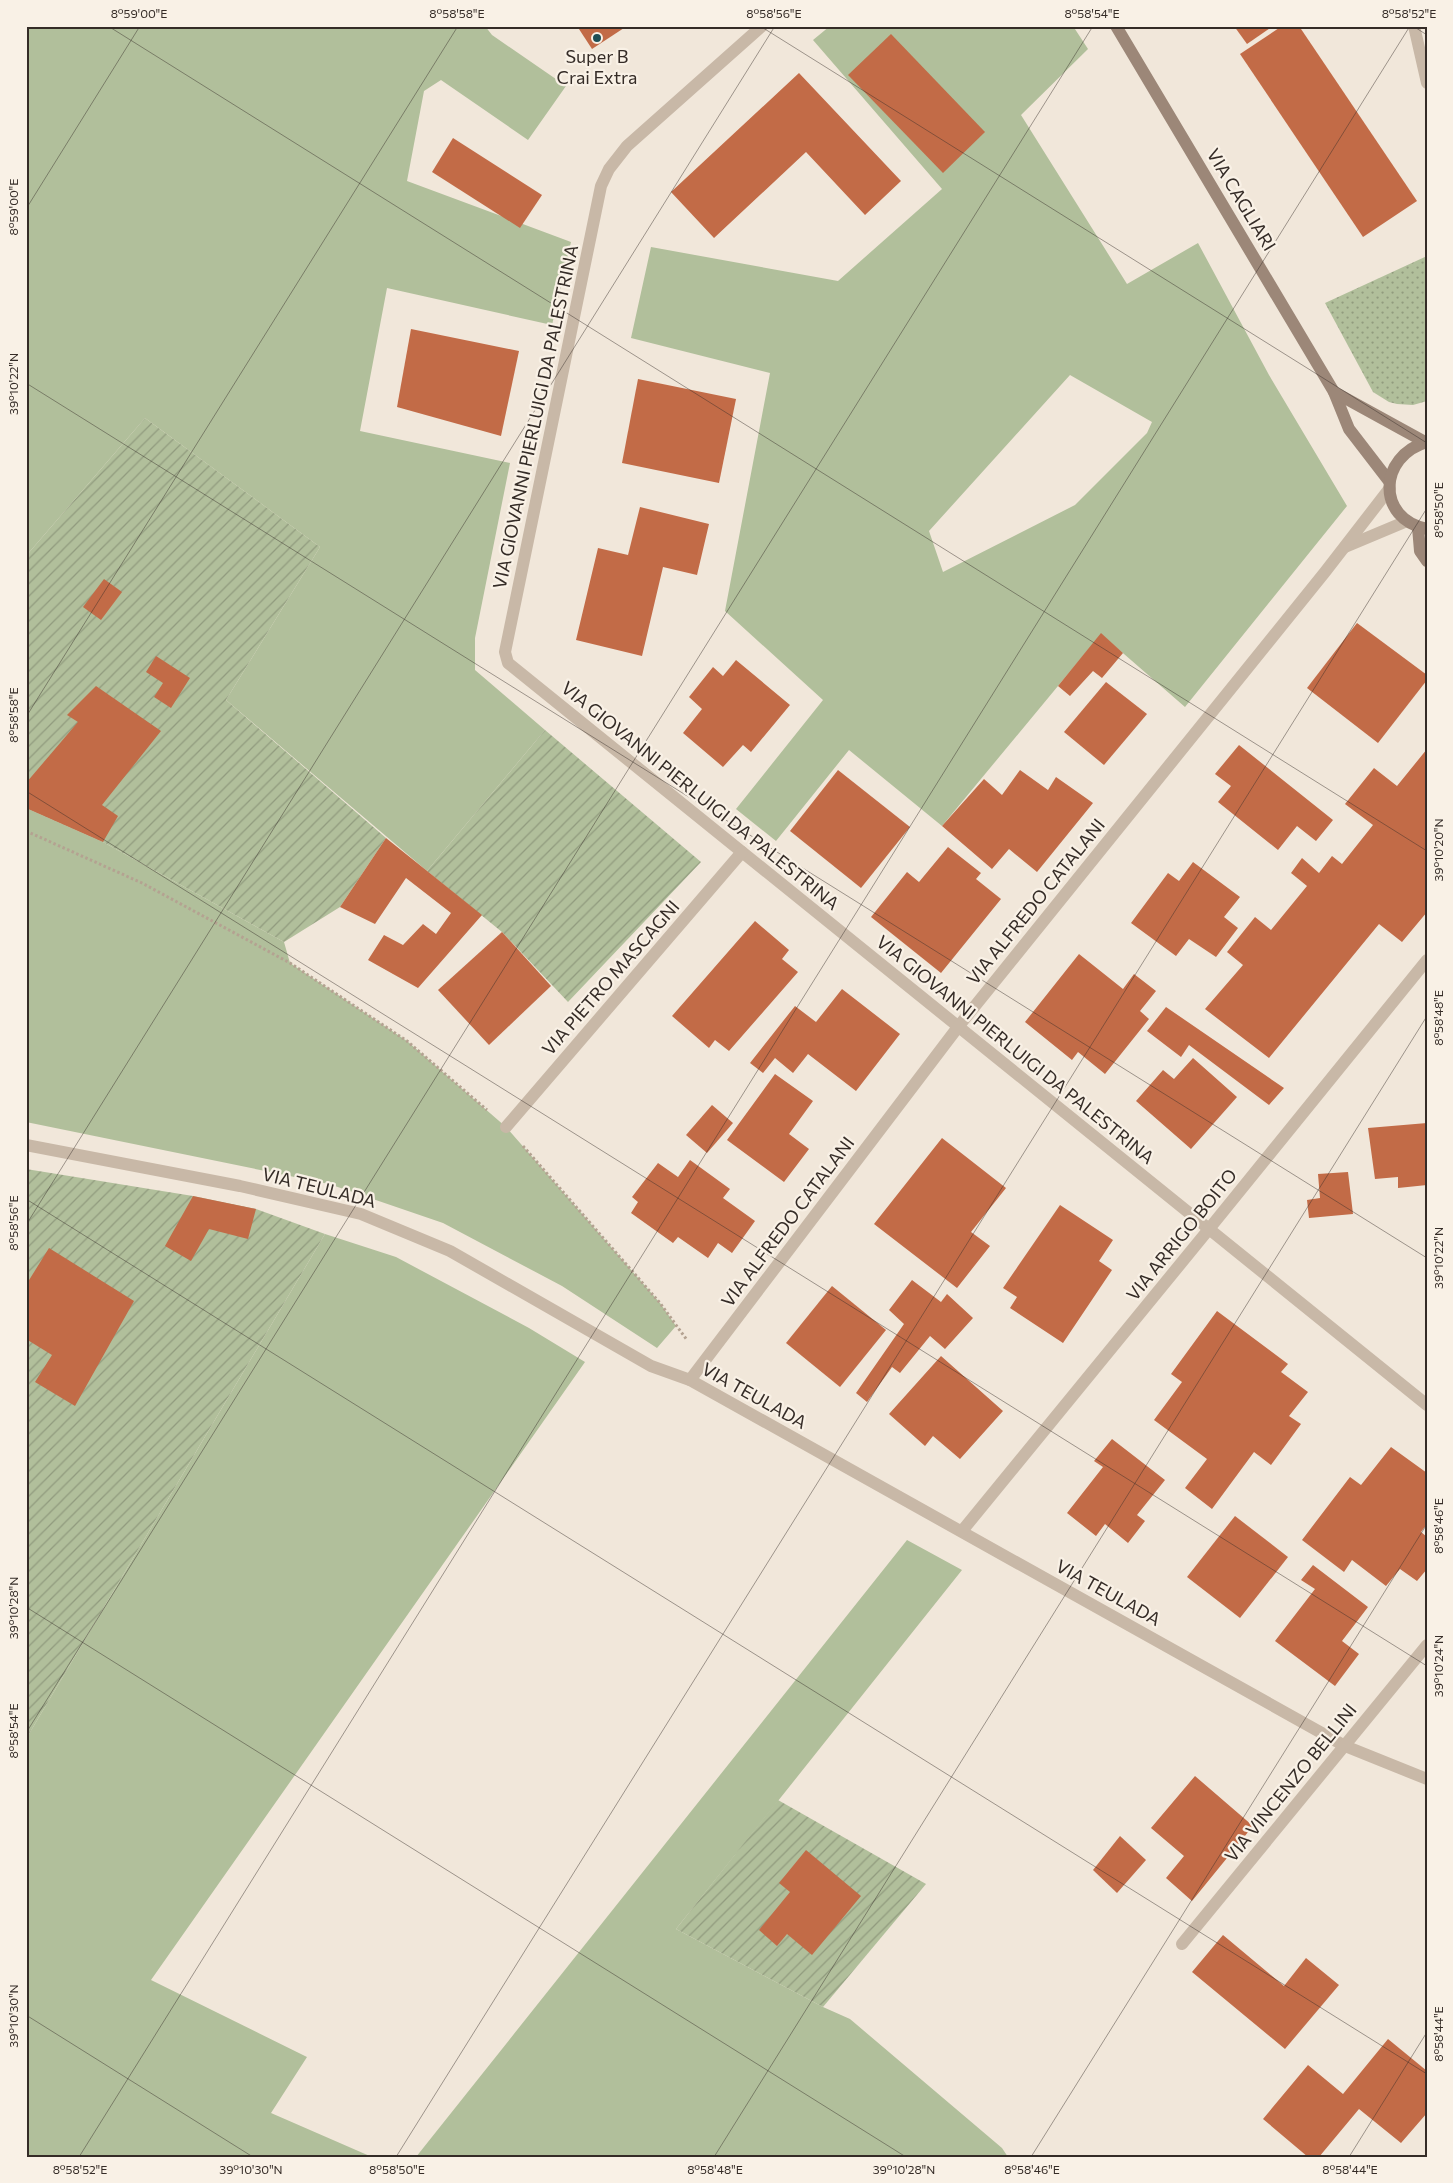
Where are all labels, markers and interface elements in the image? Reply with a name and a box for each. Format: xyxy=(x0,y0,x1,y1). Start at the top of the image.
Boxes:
text: 8°59'00"E xyxy=(111,6,167,20)
text: 8°58'58"E xyxy=(429,6,485,20)
text: 8°58'56"E xyxy=(746,6,802,20)
text: 8°58'54"E xyxy=(1064,6,1120,20)
text: 8°58'52"E xyxy=(1382,6,1436,20)
marker: Super B Crai Extra xyxy=(591,32,603,44)
place label: Super B Crai Extra xyxy=(557,45,637,88)
street label: VIA CAGLIARI xyxy=(1203,144,1281,255)
text: 8°59'00"E xyxy=(6,179,20,235)
street label: VIA GIOVANNI PIERLUIGI DA PALESTRINA xyxy=(488,243,582,591)
text: 39°10'22"N xyxy=(6,353,20,415)
text: 8°58'50"E xyxy=(1431,482,1445,538)
street label: VIA GIOVANNI PIERLUIGI DA PALESTRINA xyxy=(557,676,844,914)
text: 8°58'58"E xyxy=(6,687,20,743)
street label: VIA ALFREDO CATALANI xyxy=(961,814,1109,989)
text: 39°10'20"N xyxy=(1431,818,1445,882)
street label: VIA PIETRO MASCAGNI xyxy=(537,895,683,1059)
street label: VIA GIOVANNI PIERLUIGI DA PALESTRINA xyxy=(872,930,1159,1168)
text: 8°58'48"E xyxy=(1431,990,1445,1046)
street label: VIA ALFREDO CATALANI xyxy=(716,1132,858,1311)
street label: VIA TEULADA xyxy=(260,1162,378,1212)
street label: VIA ARRIGO BOITO xyxy=(1121,1164,1241,1305)
text: 8°58'56"E xyxy=(6,1195,20,1251)
text: 39°10'22"N xyxy=(1431,1227,1445,1289)
street label: VIA TEULADA xyxy=(698,1357,811,1433)
text: 8°58'46"E xyxy=(1431,1498,1445,1554)
street label: VIA TEULADA xyxy=(1052,1554,1165,1630)
text: 39°10'28"N xyxy=(6,1577,20,1639)
text: 39°10'24"N xyxy=(1431,1635,1445,1697)
street label: VIA VINCENZO BELLINI xyxy=(1220,1699,1361,1866)
text: 8°58'54"E xyxy=(6,1703,20,1759)
text: 39°10'30"N xyxy=(6,1984,20,2048)
text: 8°58'44"E xyxy=(1431,2006,1445,2062)
text: 8°58'52"E xyxy=(53,2162,107,2176)
text: 39°10'30"N xyxy=(219,2162,283,2176)
text: 8°58'50"E xyxy=(369,2162,425,2176)
text: 8°58'48"E xyxy=(687,2162,743,2176)
text: 39°10'28"N xyxy=(873,2162,935,2176)
text: 8°58'46"E xyxy=(1004,2162,1060,2176)
text: 8°58'44"E xyxy=(1322,2162,1378,2176)

